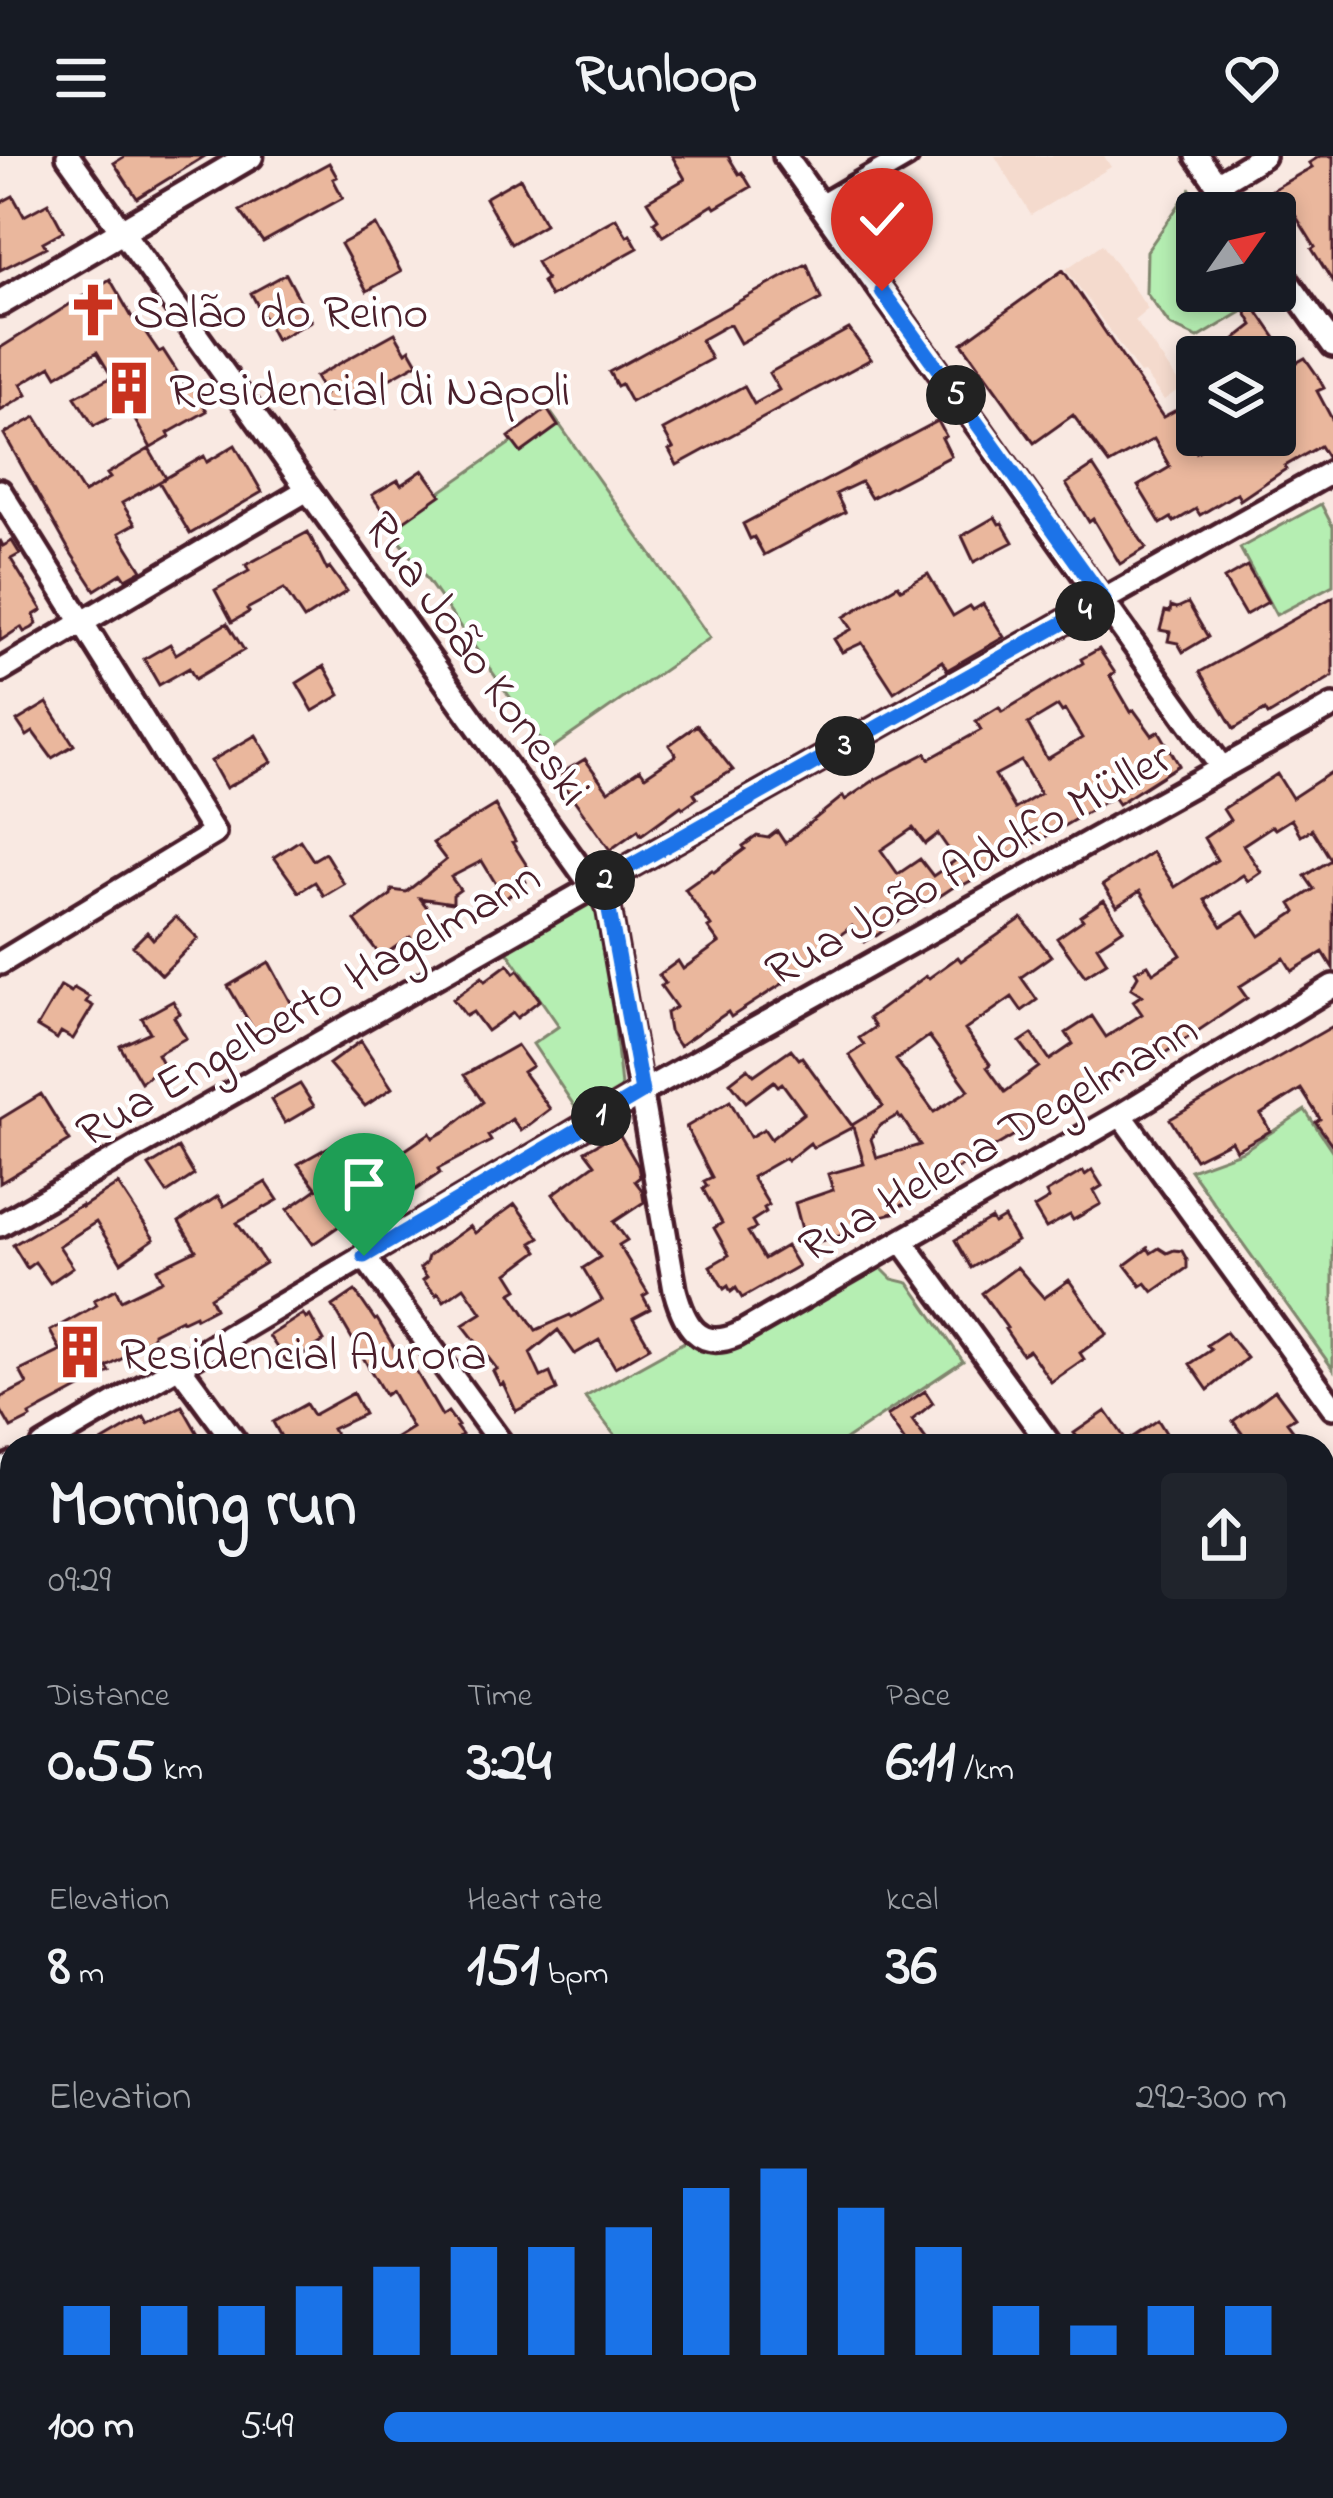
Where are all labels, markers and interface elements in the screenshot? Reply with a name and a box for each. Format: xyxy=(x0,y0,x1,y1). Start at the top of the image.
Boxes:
text: Runloop xyxy=(576,39,757,117)
icon: menu xyxy=(48,45,114,111)
icon: heart xyxy=(1219,45,1285,111)
pin xyxy=(831,168,933,291)
icon: check xyxy=(849,186,915,252)
north arrow xyxy=(1176,192,1296,312)
map controls xyxy=(1176,192,1296,456)
place label: Salão do Reino xyxy=(133,280,428,350)
church icon: Salão do Reino xyxy=(64,281,122,339)
button: layers xyxy=(1176,336,1296,456)
place label: Residencial di Napoli xyxy=(169,358,570,428)
building icon: Residencial di Napoli xyxy=(100,359,158,417)
pin: 5 xyxy=(926,365,986,425)
text: 5 xyxy=(947,371,965,419)
street label: Rua João Koneski xyxy=(344,498,606,822)
pin: 4 xyxy=(1055,581,1115,641)
text: 4 xyxy=(1078,587,1092,635)
pin: 3 xyxy=(815,716,875,776)
text: 3 xyxy=(838,722,852,770)
street label: Rua João Adolfo Müller xyxy=(754,725,1185,1007)
street label: Rua Engelberto Hagelmann xyxy=(64,845,555,1169)
pin: 2 xyxy=(575,850,635,910)
text: 2 xyxy=(597,856,613,904)
street label: Rua Helena Degelmann xyxy=(787,997,1213,1284)
pin: 1 xyxy=(571,1086,631,1146)
text: 1 xyxy=(596,1092,606,1140)
pin xyxy=(313,1133,415,1256)
icon: arrive xyxy=(331,1151,397,1217)
place label: Residencial Aurora xyxy=(120,1322,487,1392)
building icon: Residencial Aurora xyxy=(51,1323,109,1381)
text: Morning run xyxy=(48,1460,357,1556)
button: share xyxy=(1161,1473,1287,1599)
text: 09:29 xyxy=(48,1553,111,1610)
text: Distance xyxy=(48,1673,170,1721)
text: Time xyxy=(467,1673,532,1721)
text: Pace xyxy=(886,1673,950,1721)
text: 0.55 xyxy=(48,1721,155,1808)
text: 3:24 xyxy=(467,1721,551,1808)
text: 6:11 xyxy=(886,1721,956,1808)
text: km xyxy=(155,1747,203,1795)
text: /km xyxy=(956,1747,1014,1795)
text: Elevation xyxy=(48,1877,169,1925)
text: Heart rate xyxy=(467,1877,602,1925)
text: kcal xyxy=(886,1877,938,1925)
text: 8 xyxy=(48,1925,71,2012)
text: 151 xyxy=(467,1925,539,2012)
text: 36 xyxy=(886,1925,937,2012)
text: m xyxy=(71,1951,104,1999)
text: bpm xyxy=(539,1951,609,1999)
text: Elevation xyxy=(48,2070,191,2127)
text: 292–300 m xyxy=(1135,2070,1287,2127)
text: 100 m xyxy=(48,2399,134,2456)
text: 5:49 xyxy=(240,2399,293,2456)

